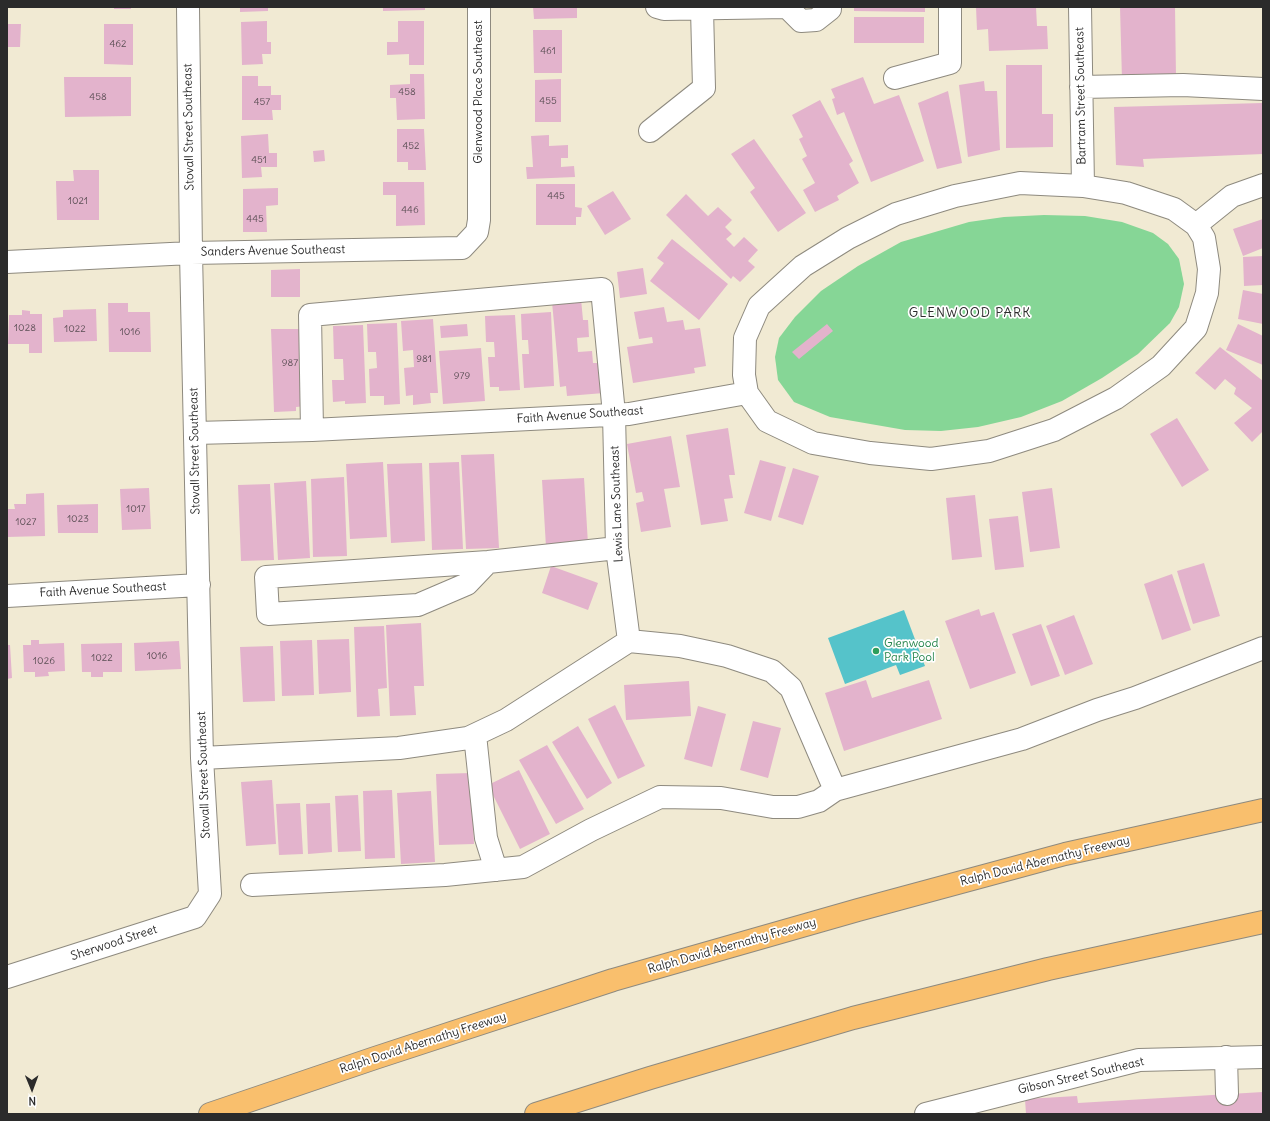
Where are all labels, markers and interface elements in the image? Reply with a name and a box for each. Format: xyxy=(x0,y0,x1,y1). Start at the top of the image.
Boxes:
street label: Glenwood Place Southeast xyxy=(472,20,486,164)
street label: Bartram Street Southeast xyxy=(1073,27,1089,165)
house number: 462 xyxy=(109,38,127,50)
house number: 461 xyxy=(540,45,556,57)
street label: Stovall Street Southeast xyxy=(181,63,197,191)
house number: 458 xyxy=(398,86,416,98)
house number: 458 xyxy=(89,91,107,103)
house number: 455 xyxy=(539,95,557,107)
house number: 457 xyxy=(254,96,270,108)
house number: 452 xyxy=(402,140,420,152)
house number: 451 xyxy=(251,154,267,166)
house number: 445 xyxy=(547,190,565,202)
house number: 1021 xyxy=(68,195,88,207)
house number: 446 xyxy=(401,204,419,216)
house number: 445 xyxy=(246,213,264,225)
street label: Sanders Avenue Southeast xyxy=(201,243,345,259)
district label: GLENWOOD PARK xyxy=(909,305,1031,321)
house number: 1028 xyxy=(14,322,36,334)
house number: 1022 xyxy=(64,323,86,335)
house number: 1016 xyxy=(120,326,140,338)
house number: 981 xyxy=(416,353,432,365)
house number: 987 xyxy=(282,357,298,369)
house number: 979 xyxy=(454,370,470,382)
street label: Stovall Street Southeast xyxy=(187,387,203,515)
street label: Faith Avenue Southeast xyxy=(516,403,644,427)
street label: Lewis Lane Southeast xyxy=(608,445,626,563)
house number: 1017 xyxy=(126,503,146,515)
house number: 1023 xyxy=(67,513,89,525)
house number: 1027 xyxy=(16,516,36,528)
street label: Faith Avenue Southeast xyxy=(39,579,167,601)
place label: Glenwood Park Pool xyxy=(884,637,939,665)
marker: Glenwood Park Pool xyxy=(871,646,881,656)
house number: 1016 xyxy=(147,650,167,662)
house number: 1022 xyxy=(91,652,113,664)
house number: 1026 xyxy=(33,655,55,667)
street label: Stovall Street Southeast xyxy=(195,711,213,839)
street label: Ralph David Abernathy Freeway xyxy=(959,833,1131,889)
street label: Ralph David Abernathy Freeway xyxy=(646,915,818,977)
street label: Sherwood Street xyxy=(69,922,159,964)
street label: Ralph David Abernathy Freeway xyxy=(338,1009,508,1077)
street label: Gibson Street Southeast xyxy=(1016,1054,1146,1098)
north arrow xyxy=(12,1069,52,1109)
text: N xyxy=(28,1094,36,1108)

